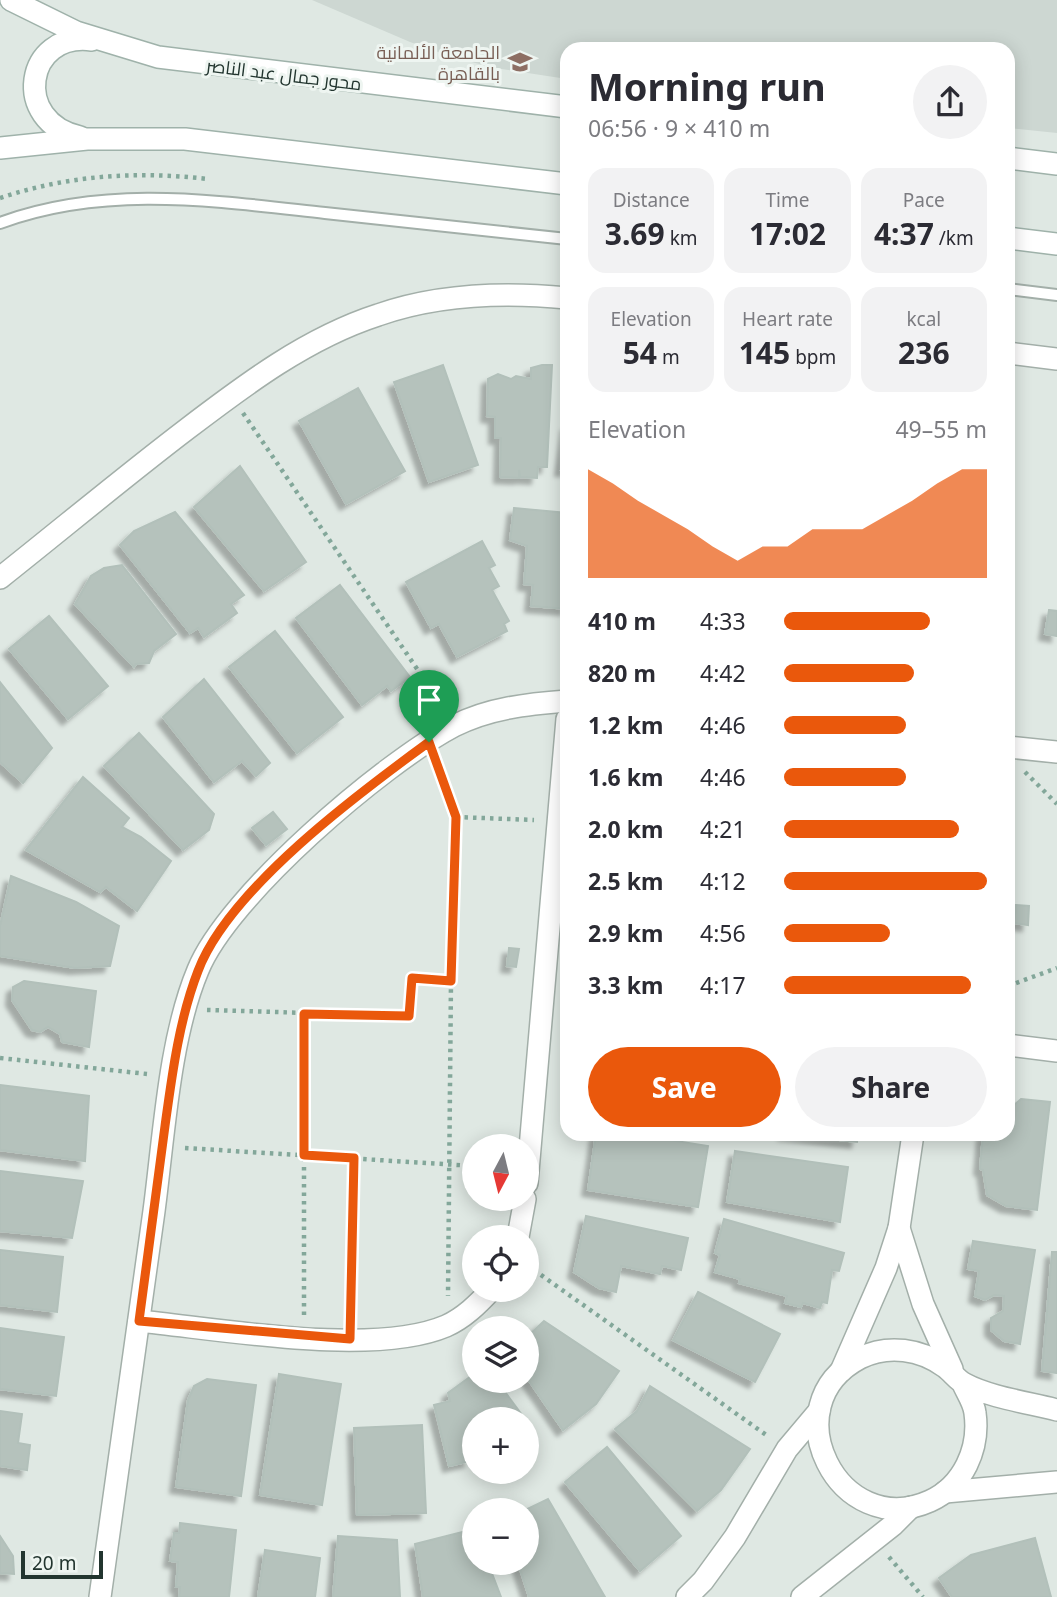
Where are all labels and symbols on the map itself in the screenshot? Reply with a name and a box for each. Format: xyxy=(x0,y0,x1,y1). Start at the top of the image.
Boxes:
place label: الجامعة الألمانية بالقاهرة xyxy=(377,40,500,85)
school or university icon: الجامعة الألمانية بالقاهرة xyxy=(506,48,534,76)
street label: محور جمال عبد الناصر xyxy=(204,52,363,95)
pin xyxy=(399,670,459,742)
north arrow xyxy=(462,1134,539,1211)
scale bar xyxy=(21,1548,103,1580)

